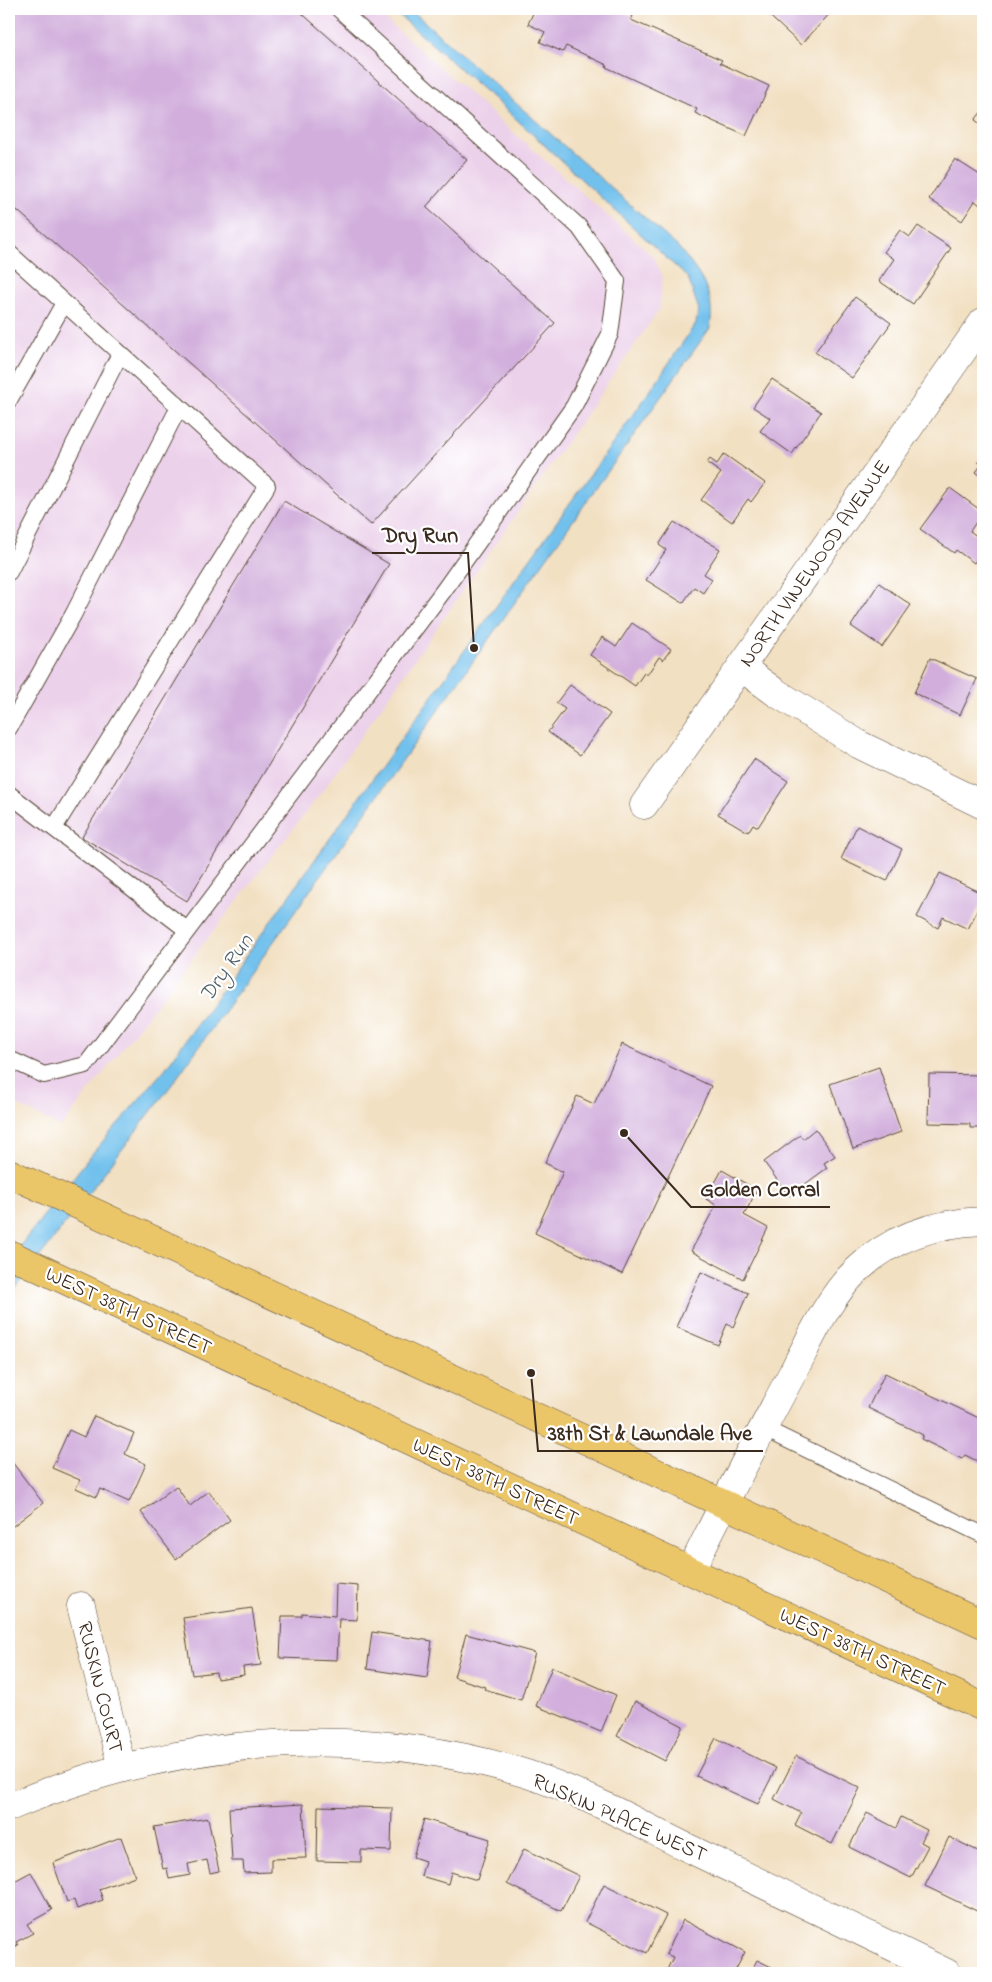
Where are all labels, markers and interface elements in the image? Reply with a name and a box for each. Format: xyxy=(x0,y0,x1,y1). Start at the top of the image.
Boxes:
street label: NORTH VINEWOOD AVENUE xyxy=(733,454,899,674)
callout: Dry Run xyxy=(372,516,468,553)
text: Dry Run xyxy=(381,521,458,554)
water label: Dry Run xyxy=(192,927,263,1009)
callout: Golden Corral xyxy=(691,1170,830,1207)
text: Golden Corral xyxy=(700,1175,820,1207)
street label: WEST 38TH STREET xyxy=(40,1260,216,1364)
callout: 38th St & Lawndale Ave xyxy=(538,1414,763,1451)
text: 38th St & Lawndale Ave xyxy=(547,1419,753,1451)
street label: WEST 38TH STREET xyxy=(407,1431,583,1535)
street label: WEST 38TH STREET xyxy=(774,1601,950,1705)
street label: RUSKIN COURT xyxy=(68,1619,130,1756)
street label: RUSKIN PLACE WEST xyxy=(527,1767,711,1871)

